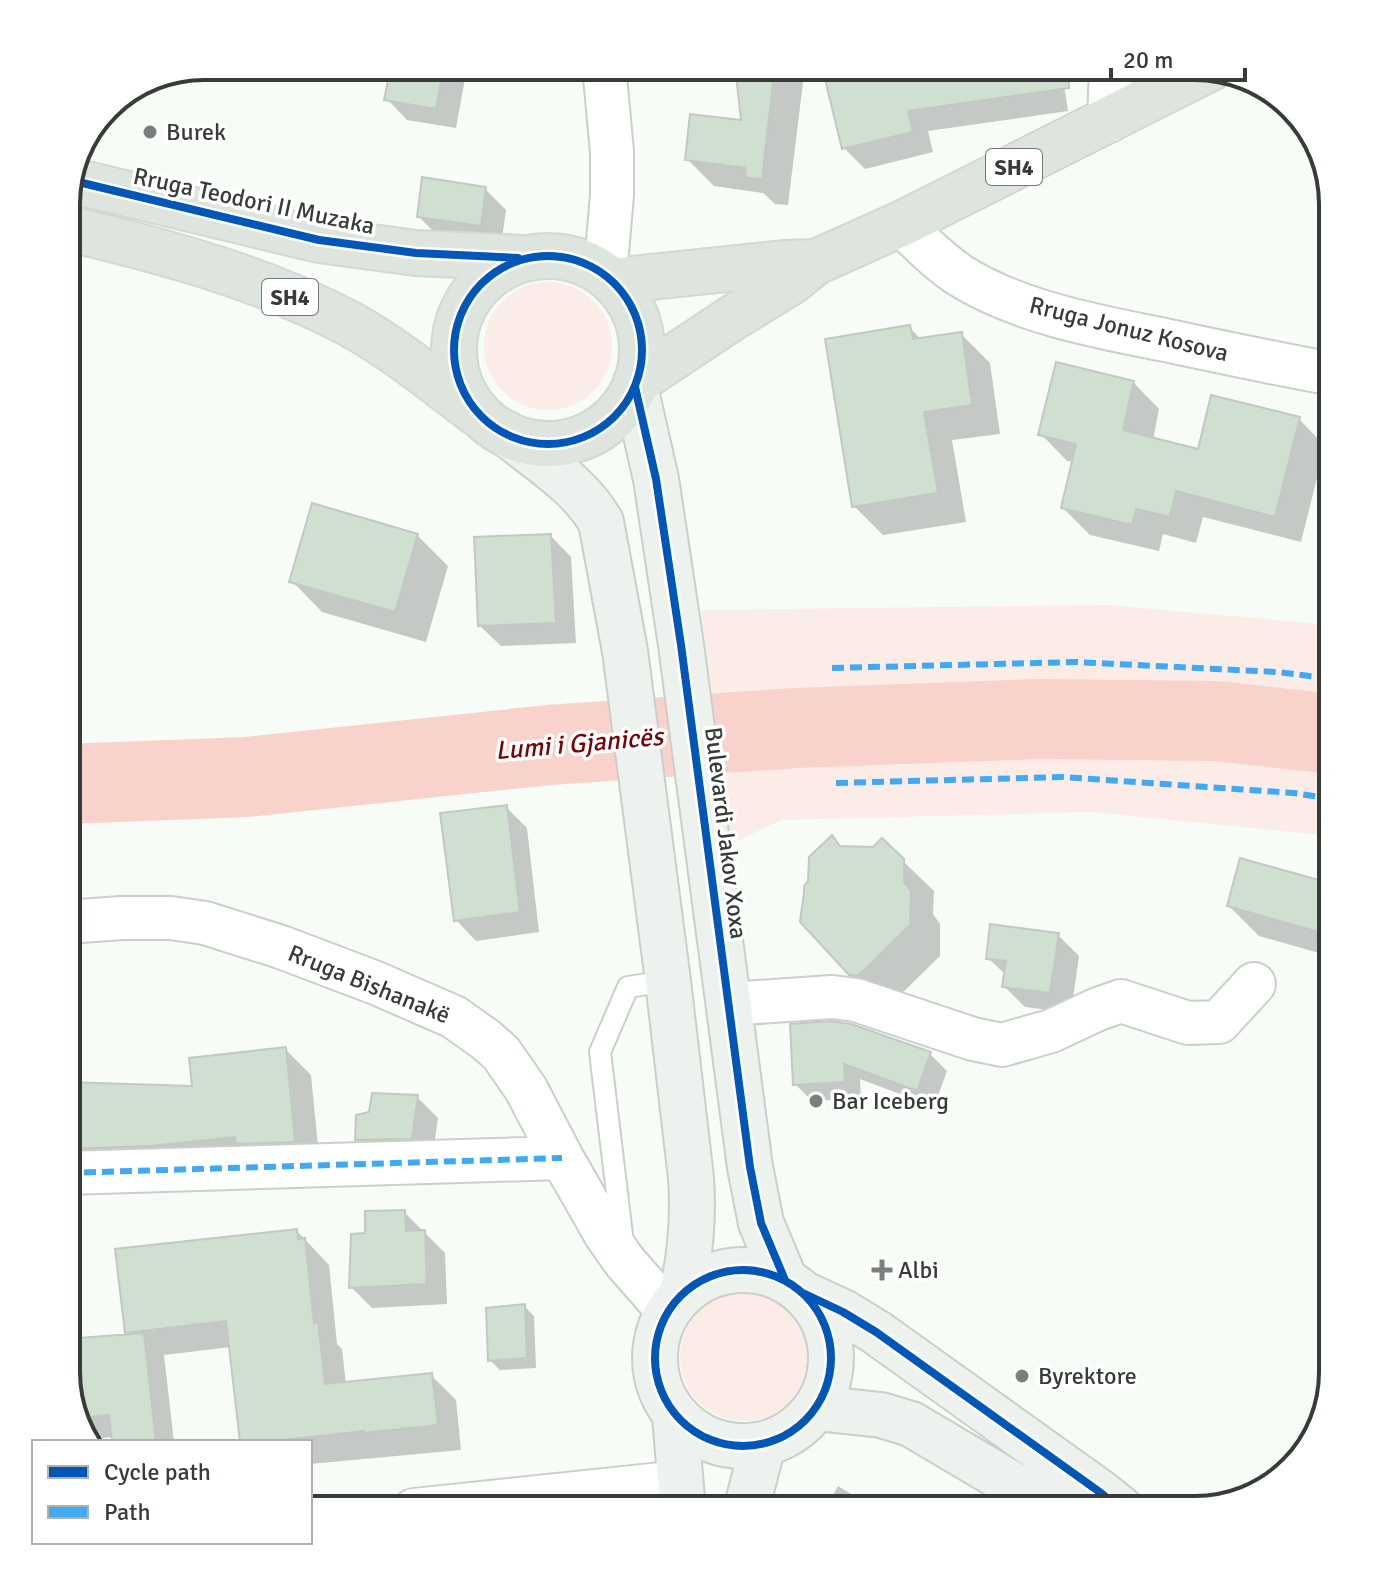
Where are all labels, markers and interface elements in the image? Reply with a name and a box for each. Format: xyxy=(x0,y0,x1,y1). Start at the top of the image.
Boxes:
scale bar xyxy=(1111,32,1245,82)
text: 20 m xyxy=(1123,45,1173,75)
place label: Burek xyxy=(166,117,226,147)
marker: Burek xyxy=(141,123,159,141)
road number: SH4 xyxy=(986,149,1042,185)
street label: Rruga Teodori II Muzaka xyxy=(131,161,377,241)
road number: SH4 xyxy=(262,279,318,315)
street label: Rruga Jonuz Kosova xyxy=(1026,290,1232,368)
water label: Lumi i Gjanicës xyxy=(494,720,667,767)
street label: Bulevardi Jakov Xoxa xyxy=(698,725,754,941)
street label: Rruga Bishanakë xyxy=(284,938,454,1030)
place label: Bar Iceberg xyxy=(832,1086,949,1116)
marker: Bar Iceberg xyxy=(807,1092,825,1110)
place label: Albi xyxy=(898,1255,939,1285)
marker: Albi xyxy=(873,1261,891,1279)
place label: Byrektore xyxy=(1038,1361,1137,1391)
marker: Byrektore xyxy=(1013,1367,1031,1385)
legend xyxy=(32,1440,312,1544)
text: Cycle path xyxy=(104,1457,211,1487)
text: Path xyxy=(104,1497,150,1527)

